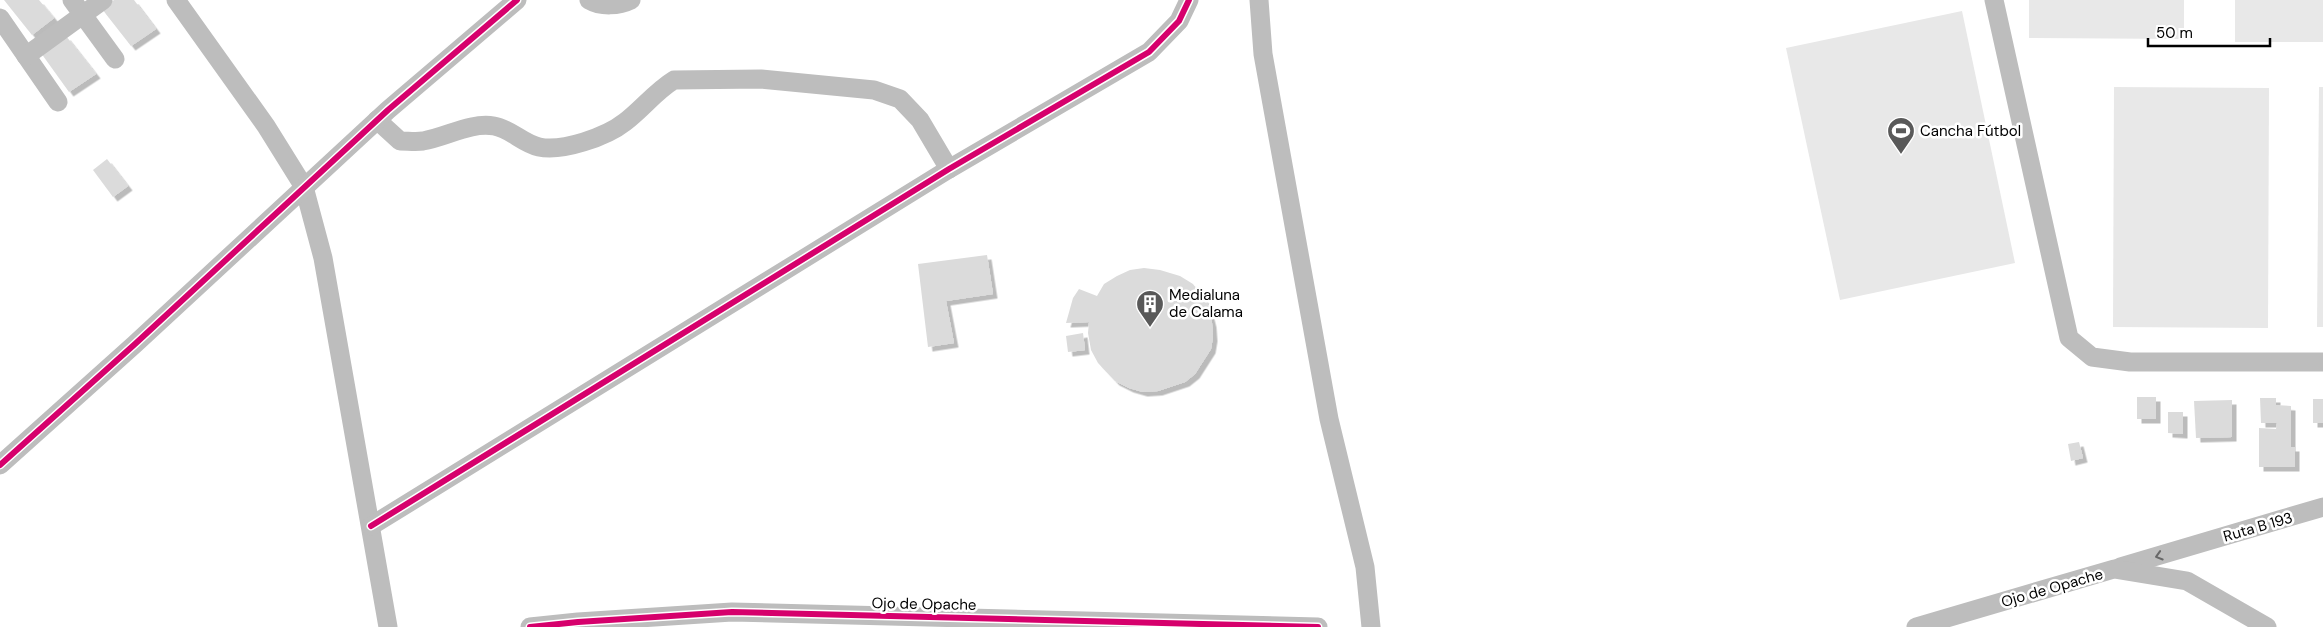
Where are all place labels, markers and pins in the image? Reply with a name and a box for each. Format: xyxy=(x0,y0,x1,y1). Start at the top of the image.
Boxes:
sports icon: Cancha Fútbol xyxy=(1886,116,1916,155)
place label: Cancha Fútbol xyxy=(1920,121,2021,141)
place label: Medialuna de Calama xyxy=(1169,285,1243,322)
building icon: Medialuna de Calama xyxy=(1135,289,1165,328)

